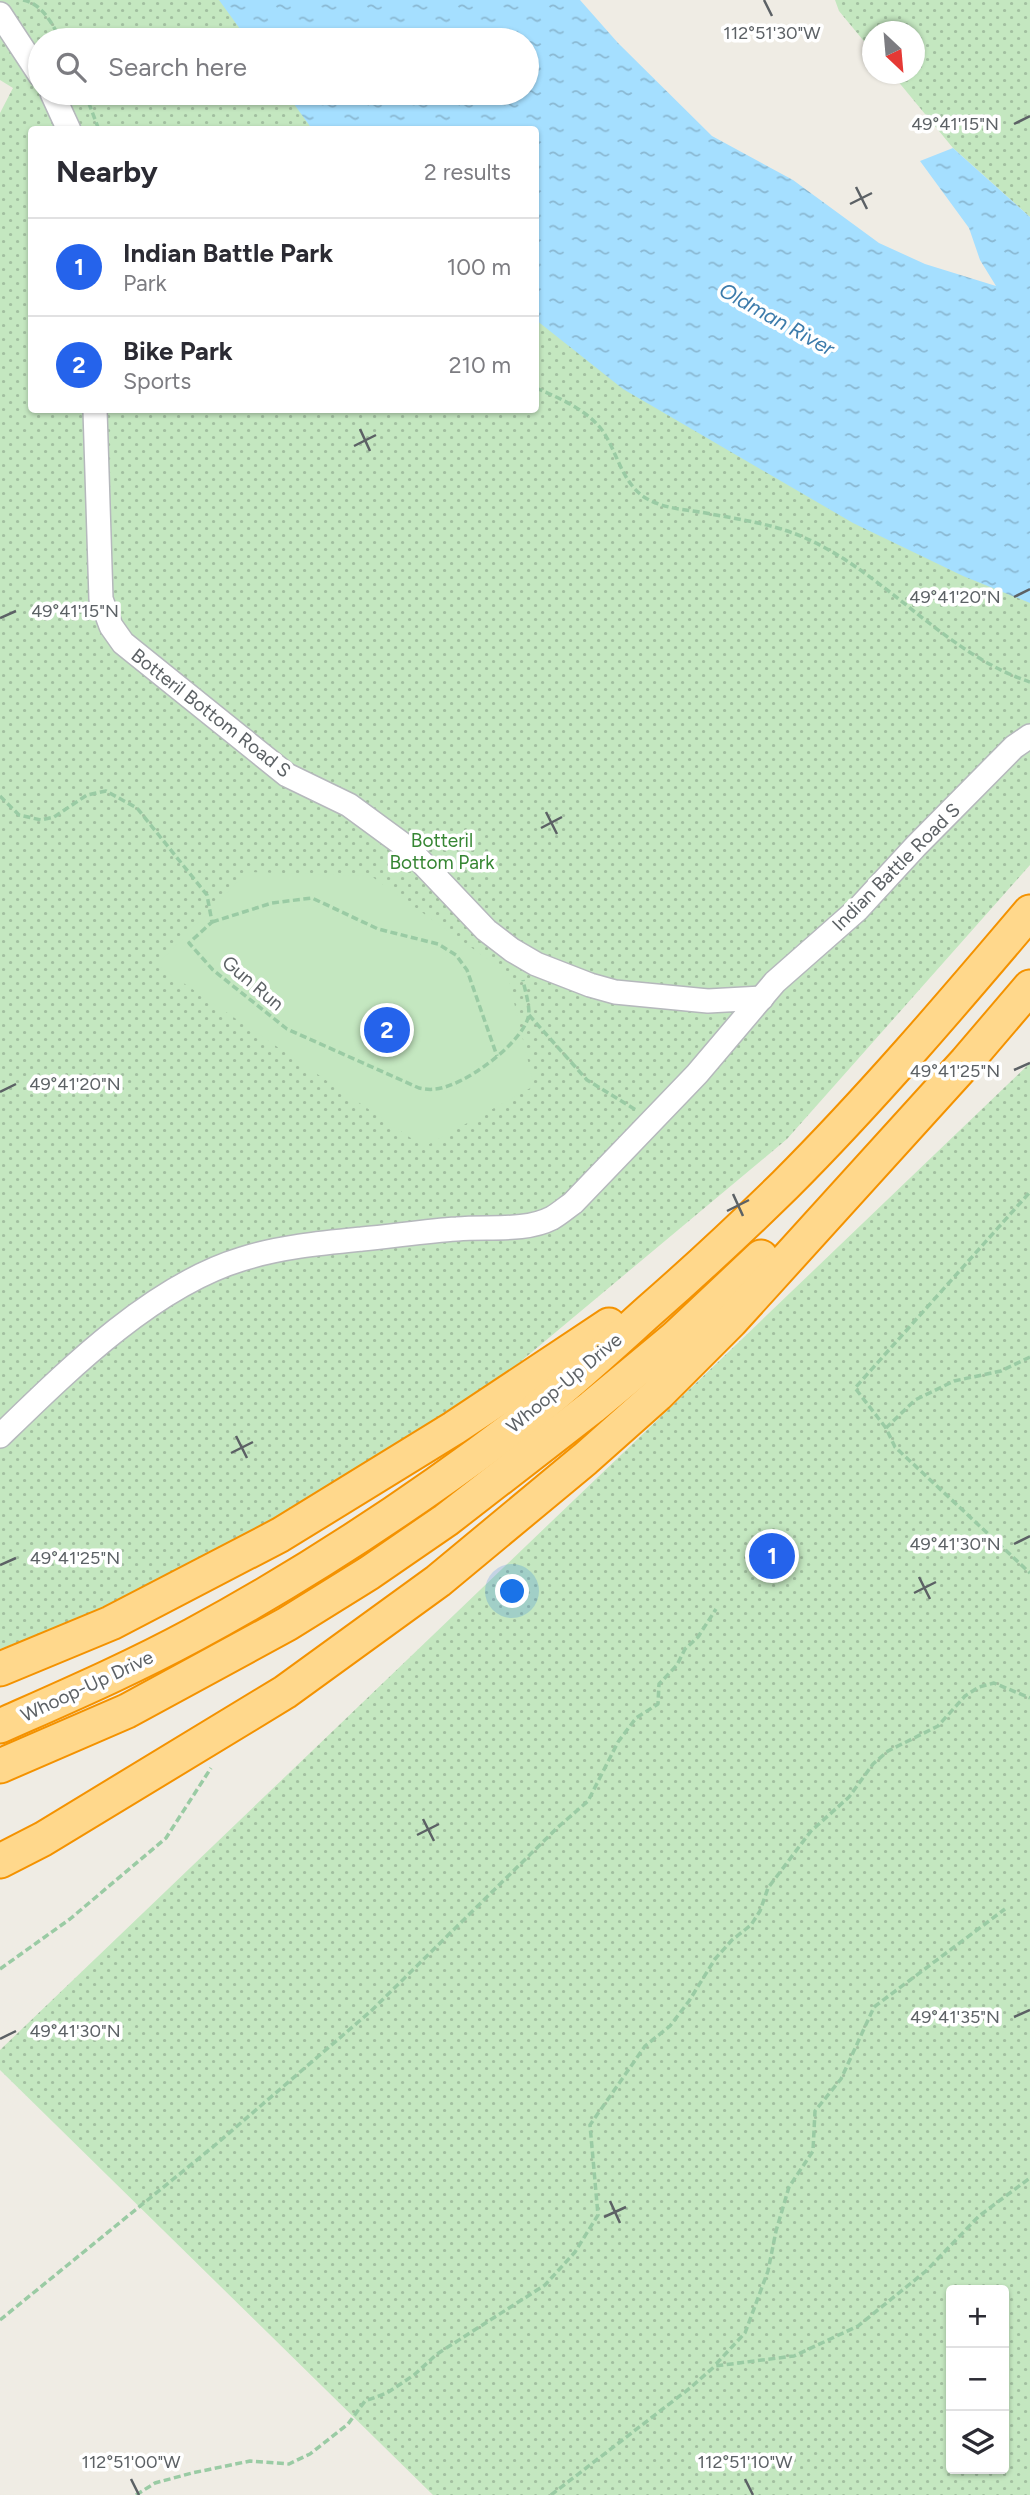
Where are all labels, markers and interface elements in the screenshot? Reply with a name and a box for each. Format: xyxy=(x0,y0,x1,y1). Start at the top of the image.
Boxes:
north arrow xyxy=(862,21,925,84)
text: 112°51'30"W xyxy=(723,22,821,44)
search box xyxy=(28,28,539,105)
icon: search xyxy=(52,48,90,86)
text: Search here xyxy=(108,51,247,83)
text: 49°41'15"N xyxy=(911,113,999,135)
text: Nearby xyxy=(56,153,158,190)
text: 2 results xyxy=(424,158,511,186)
text: Indian Battle Park xyxy=(123,237,333,269)
text: 1 xyxy=(74,253,84,281)
text: 100 m xyxy=(447,253,511,281)
text: Park xyxy=(123,269,167,297)
water label: Oldman River xyxy=(715,277,840,361)
text: Bike Park xyxy=(123,335,233,367)
text: 2 xyxy=(72,351,86,379)
text: 210 m xyxy=(449,351,511,379)
text: Sports xyxy=(123,367,191,395)
text: 49°41'20"N xyxy=(909,586,1001,608)
text: 49°41'15"N xyxy=(31,600,119,622)
street label: Botteril Bottom Road S xyxy=(127,644,295,782)
street label: Indian Battle Road S xyxy=(827,798,965,936)
park label: Botteril Bottom Park xyxy=(390,829,495,874)
street label: Gun Run xyxy=(217,951,289,1015)
pin: 2 xyxy=(364,1004,410,1056)
text: 49°41'25"N xyxy=(910,1060,1000,1082)
text: 49°41'20"N xyxy=(29,1073,121,1095)
street label: Whoop-Up Drive xyxy=(502,1328,626,1438)
pin: 1 xyxy=(749,1530,795,1582)
text: 49°41'30"N xyxy=(909,1533,1001,1555)
text: 49°41'25"N xyxy=(30,1547,120,1569)
your location xyxy=(495,1574,529,1608)
street label: Whoop-Up Drive xyxy=(17,1645,157,1727)
text: 49°41'35"N xyxy=(910,2006,1000,2028)
text: 49°41'30"N xyxy=(29,2020,121,2042)
map controls xyxy=(946,2285,1009,2474)
button: + xyxy=(946,2285,1009,2348)
button: − xyxy=(946,2348,1009,2411)
button: layers xyxy=(946,2411,1009,2474)
text: 112°51'00"W xyxy=(81,2451,181,2473)
text: 112°51'10"W xyxy=(698,2451,793,2473)

